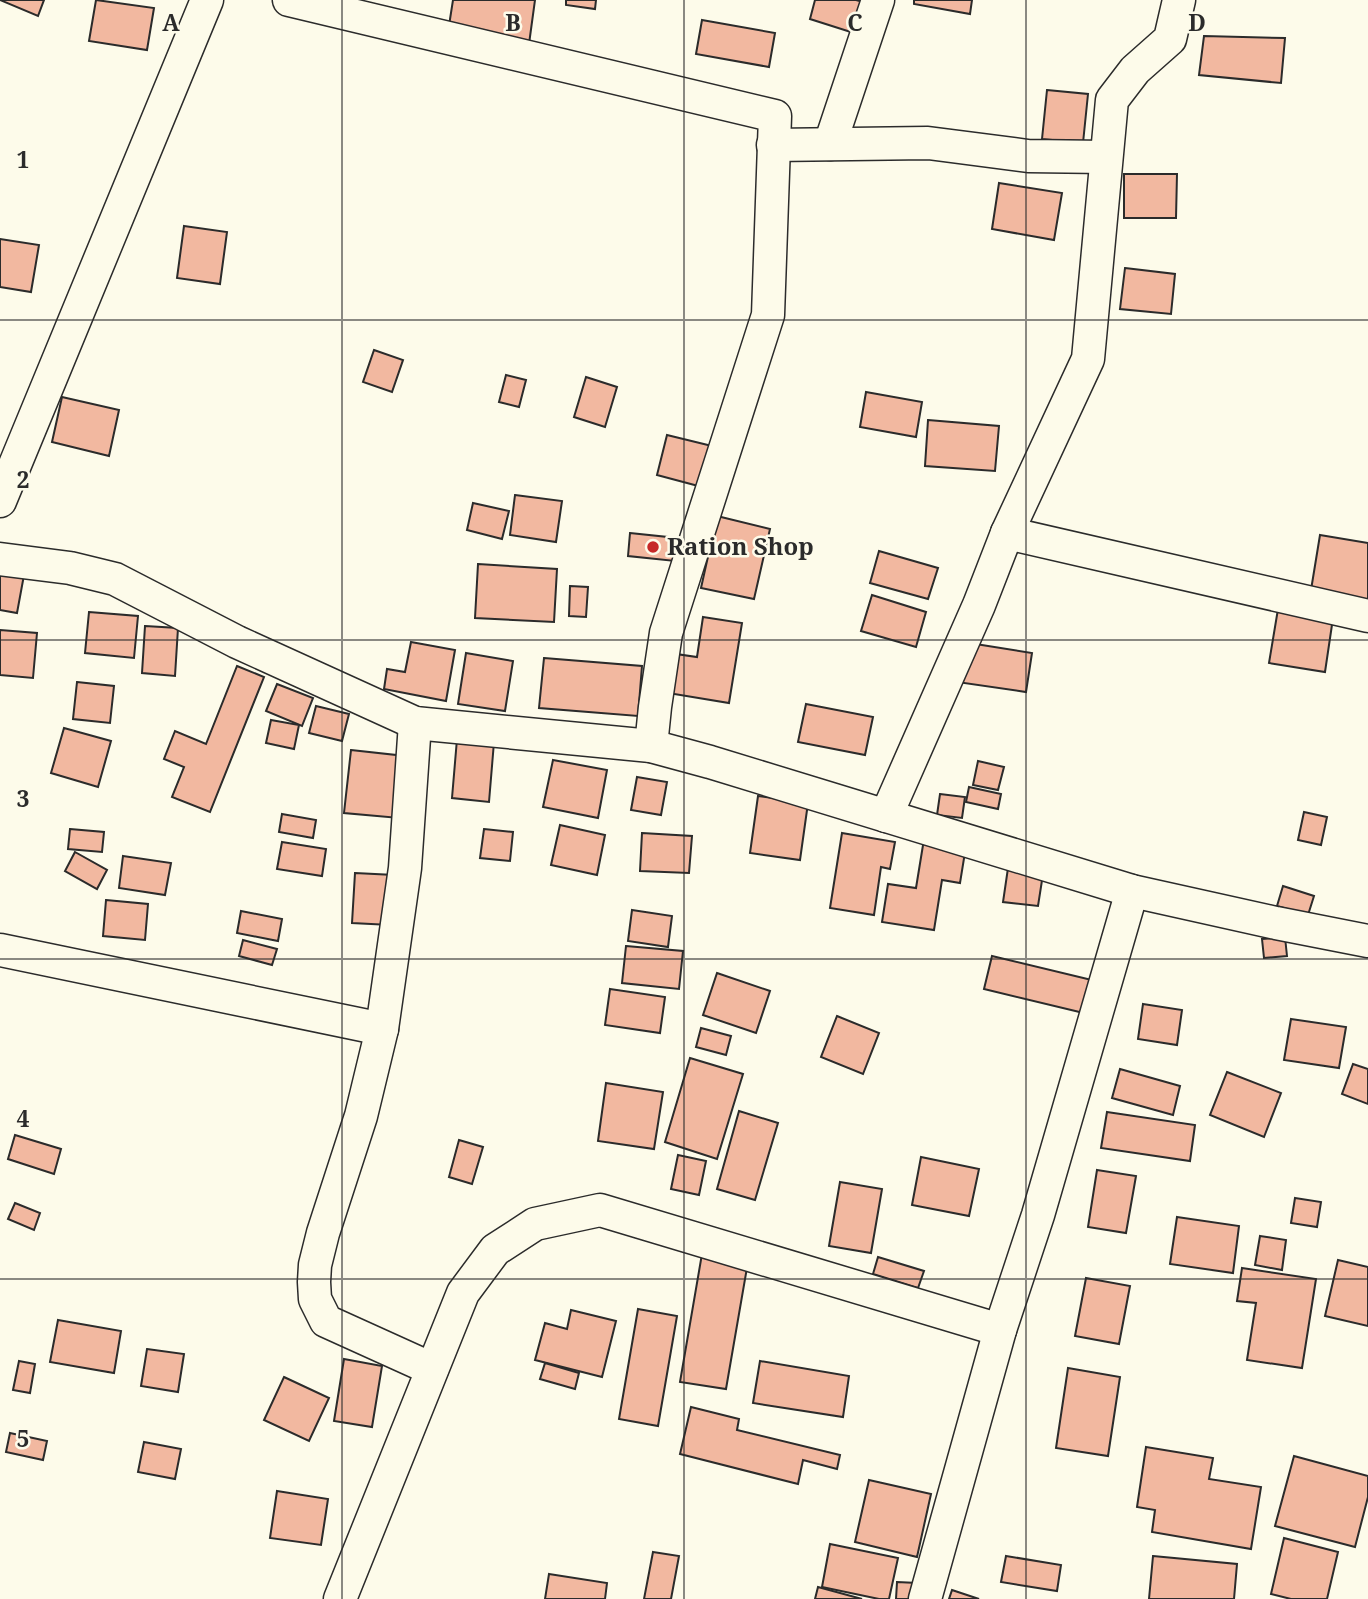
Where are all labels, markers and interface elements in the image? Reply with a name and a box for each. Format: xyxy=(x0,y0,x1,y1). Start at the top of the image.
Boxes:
text: A xyxy=(162,6,180,38)
text: B xyxy=(505,6,521,38)
text: C xyxy=(847,6,863,38)
text: D xyxy=(1188,6,1206,38)
text: 1 xyxy=(17,143,30,175)
text: 2 xyxy=(17,463,30,495)
place label: Ration Shop xyxy=(667,529,814,562)
marker: Ration Shop xyxy=(645,539,661,555)
text: 3 xyxy=(17,782,30,814)
text: 4 xyxy=(17,1102,30,1134)
text: 5 xyxy=(17,1422,30,1454)

